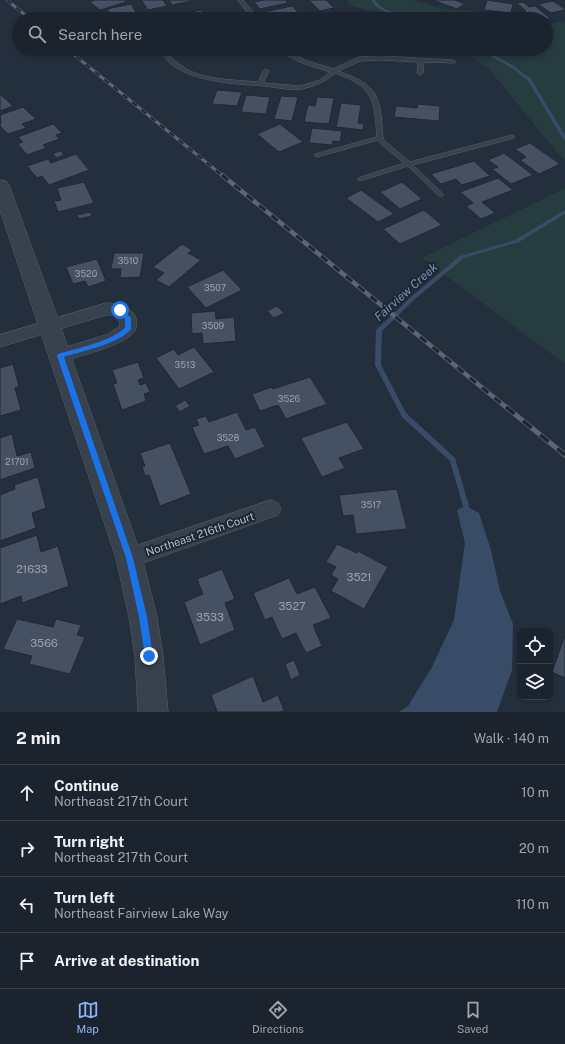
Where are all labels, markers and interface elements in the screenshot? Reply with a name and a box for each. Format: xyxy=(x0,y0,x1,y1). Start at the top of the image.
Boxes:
search box xyxy=(12,12,553,56)
icon: search xyxy=(26,23,48,45)
text: Search here xyxy=(58,26,142,43)
house number: 3510 xyxy=(118,255,139,266)
water label: Fairview Creek xyxy=(372,260,441,324)
house number: 3520 xyxy=(75,268,98,279)
house number: 3507 xyxy=(204,282,226,293)
route start xyxy=(111,301,129,319)
house number: 3509 xyxy=(202,320,225,331)
house number: 3513 xyxy=(175,359,196,370)
house number: 3526 xyxy=(278,393,301,404)
house number: 3528 xyxy=(217,432,239,443)
house number: 21701 xyxy=(5,456,29,467)
house number: 3517 xyxy=(361,499,381,510)
street label: Northeast 216th Court xyxy=(144,510,256,558)
house number: 21633 xyxy=(16,563,48,575)
house number: 3521 xyxy=(346,571,372,583)
house number: 3527 xyxy=(278,600,306,612)
house number: 3533 xyxy=(196,611,224,623)
map controls xyxy=(517,628,553,700)
button: locate xyxy=(517,628,553,664)
house number: 3566 xyxy=(30,637,58,649)
route end xyxy=(140,647,158,665)
button: layers xyxy=(517,664,553,700)
text: 2 min xyxy=(16,728,61,748)
text: Walk · 140 m xyxy=(474,731,549,746)
text: Continue xyxy=(54,777,119,794)
icon: ahead xyxy=(16,782,38,804)
text: 10 m xyxy=(521,785,549,800)
text: Northeast 217th Court xyxy=(54,794,188,809)
text: Turn right xyxy=(54,833,124,850)
icon: right xyxy=(16,838,38,860)
text: 20 m xyxy=(519,841,549,856)
text: Northeast 217th Court xyxy=(54,850,188,865)
text: Turn left xyxy=(54,889,115,906)
icon: left xyxy=(16,894,38,916)
text: 110 m xyxy=(516,897,549,912)
text: Northeast Fairview Lake Way xyxy=(54,906,229,921)
icon: arrive xyxy=(16,950,38,972)
text: Arrive at destination xyxy=(54,952,199,969)
tab: Map xyxy=(77,999,99,1035)
tab: Directions xyxy=(252,999,304,1035)
tab: Saved xyxy=(457,999,488,1035)

